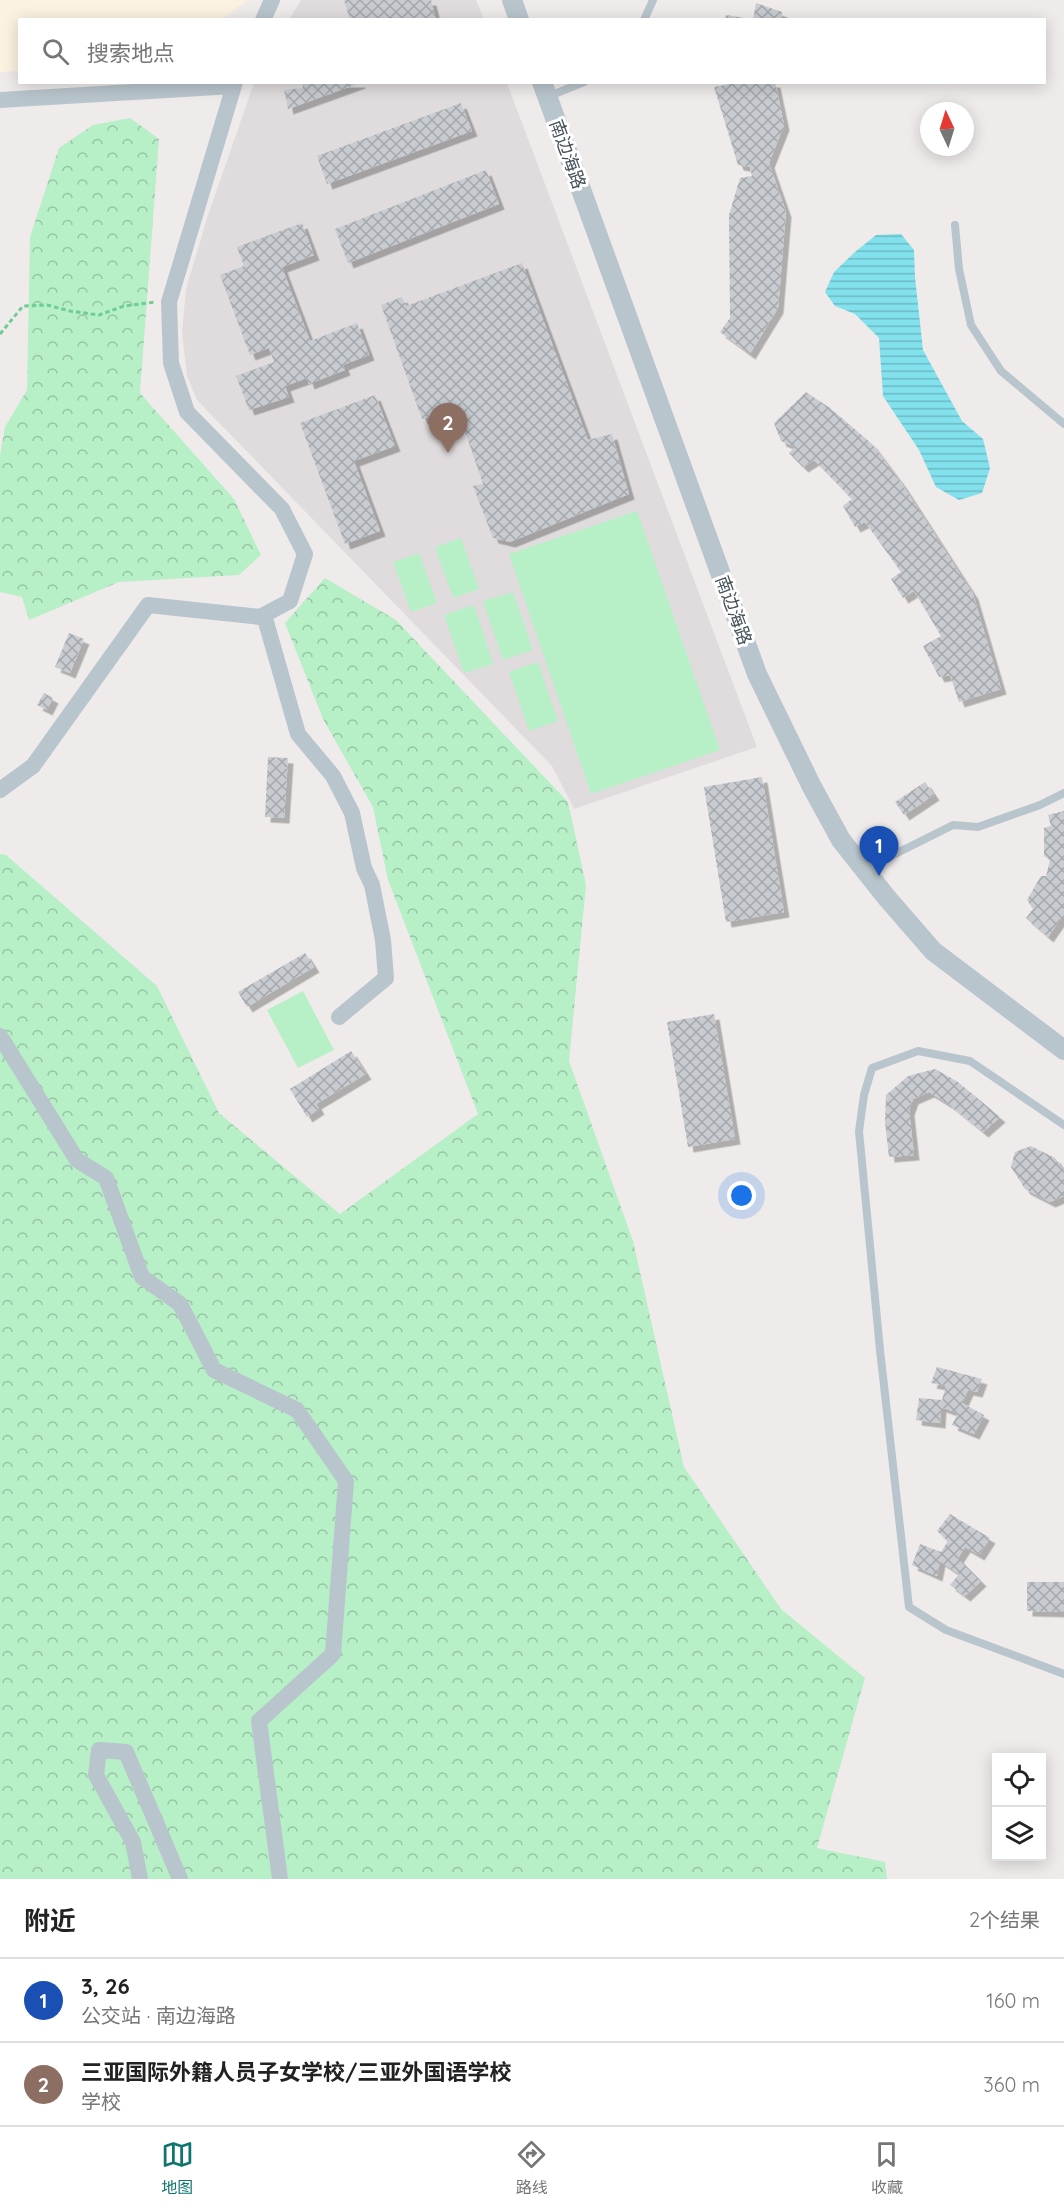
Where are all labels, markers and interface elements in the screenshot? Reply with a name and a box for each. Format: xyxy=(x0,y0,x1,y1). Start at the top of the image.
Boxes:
search box xyxy=(18,18,1046,84)
icon: search xyxy=(39,35,72,68)
text: 搜索地点 xyxy=(87,39,175,67)
north arrow xyxy=(920,102,974,156)
street label: 南边海路 xyxy=(545,116,591,192)
pin: 2 xyxy=(428,404,468,453)
street label: 南边海路 xyxy=(711,572,757,648)
pin: 1 xyxy=(860,826,898,876)
your location xyxy=(727,1181,756,1210)
map controls xyxy=(992,1753,1046,1861)
button: locate xyxy=(992,1753,1046,1807)
button: layers xyxy=(992,1807,1046,1861)
text: 附近 xyxy=(24,1904,76,1937)
text: 2个结果 xyxy=(969,1907,1040,1932)
text: 3, 26 xyxy=(81,1972,130,2000)
text: 1 xyxy=(40,1988,47,2013)
text: 160 m xyxy=(986,1988,1040,2013)
text: 公交站 · 南边海路 xyxy=(81,2003,236,2028)
text: 三亚国际外籍人员子女学校/三亚外国语学校 xyxy=(81,2058,512,2086)
text: 2 xyxy=(38,2072,49,2097)
text: 360 m xyxy=(983,2072,1040,2097)
text: 学校 xyxy=(81,2089,121,2114)
tab: 地图 xyxy=(161,2138,194,2198)
tab: 路线 xyxy=(515,2138,548,2198)
tab: 收藏 xyxy=(870,2138,903,2198)

